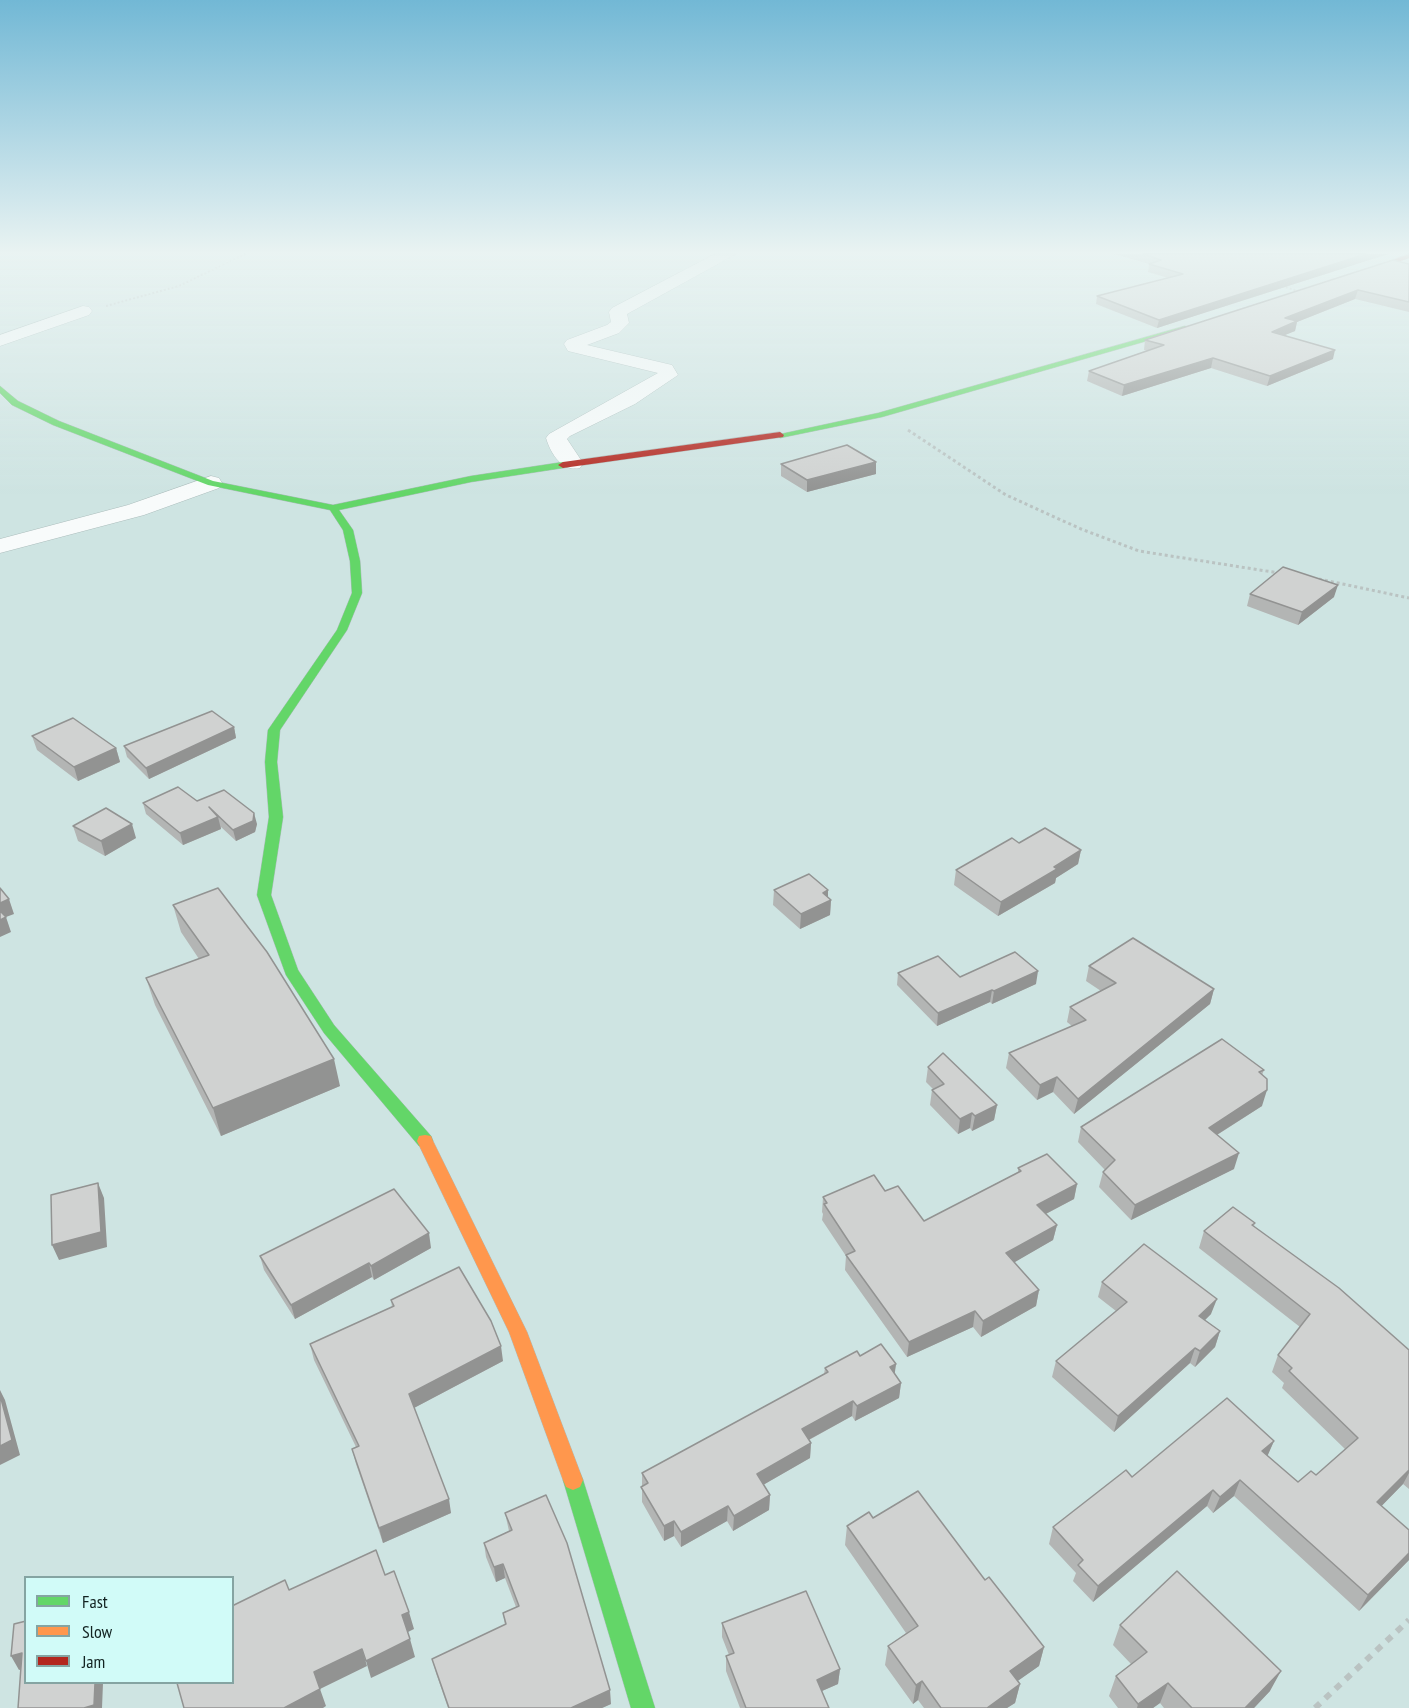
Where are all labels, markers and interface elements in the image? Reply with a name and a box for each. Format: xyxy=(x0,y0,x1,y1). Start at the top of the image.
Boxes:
legend xyxy=(24,1576,234,1684)
text: Fast xyxy=(82,1590,108,1613)
text: Slow xyxy=(82,1620,112,1643)
text: Jam xyxy=(82,1650,105,1673)

